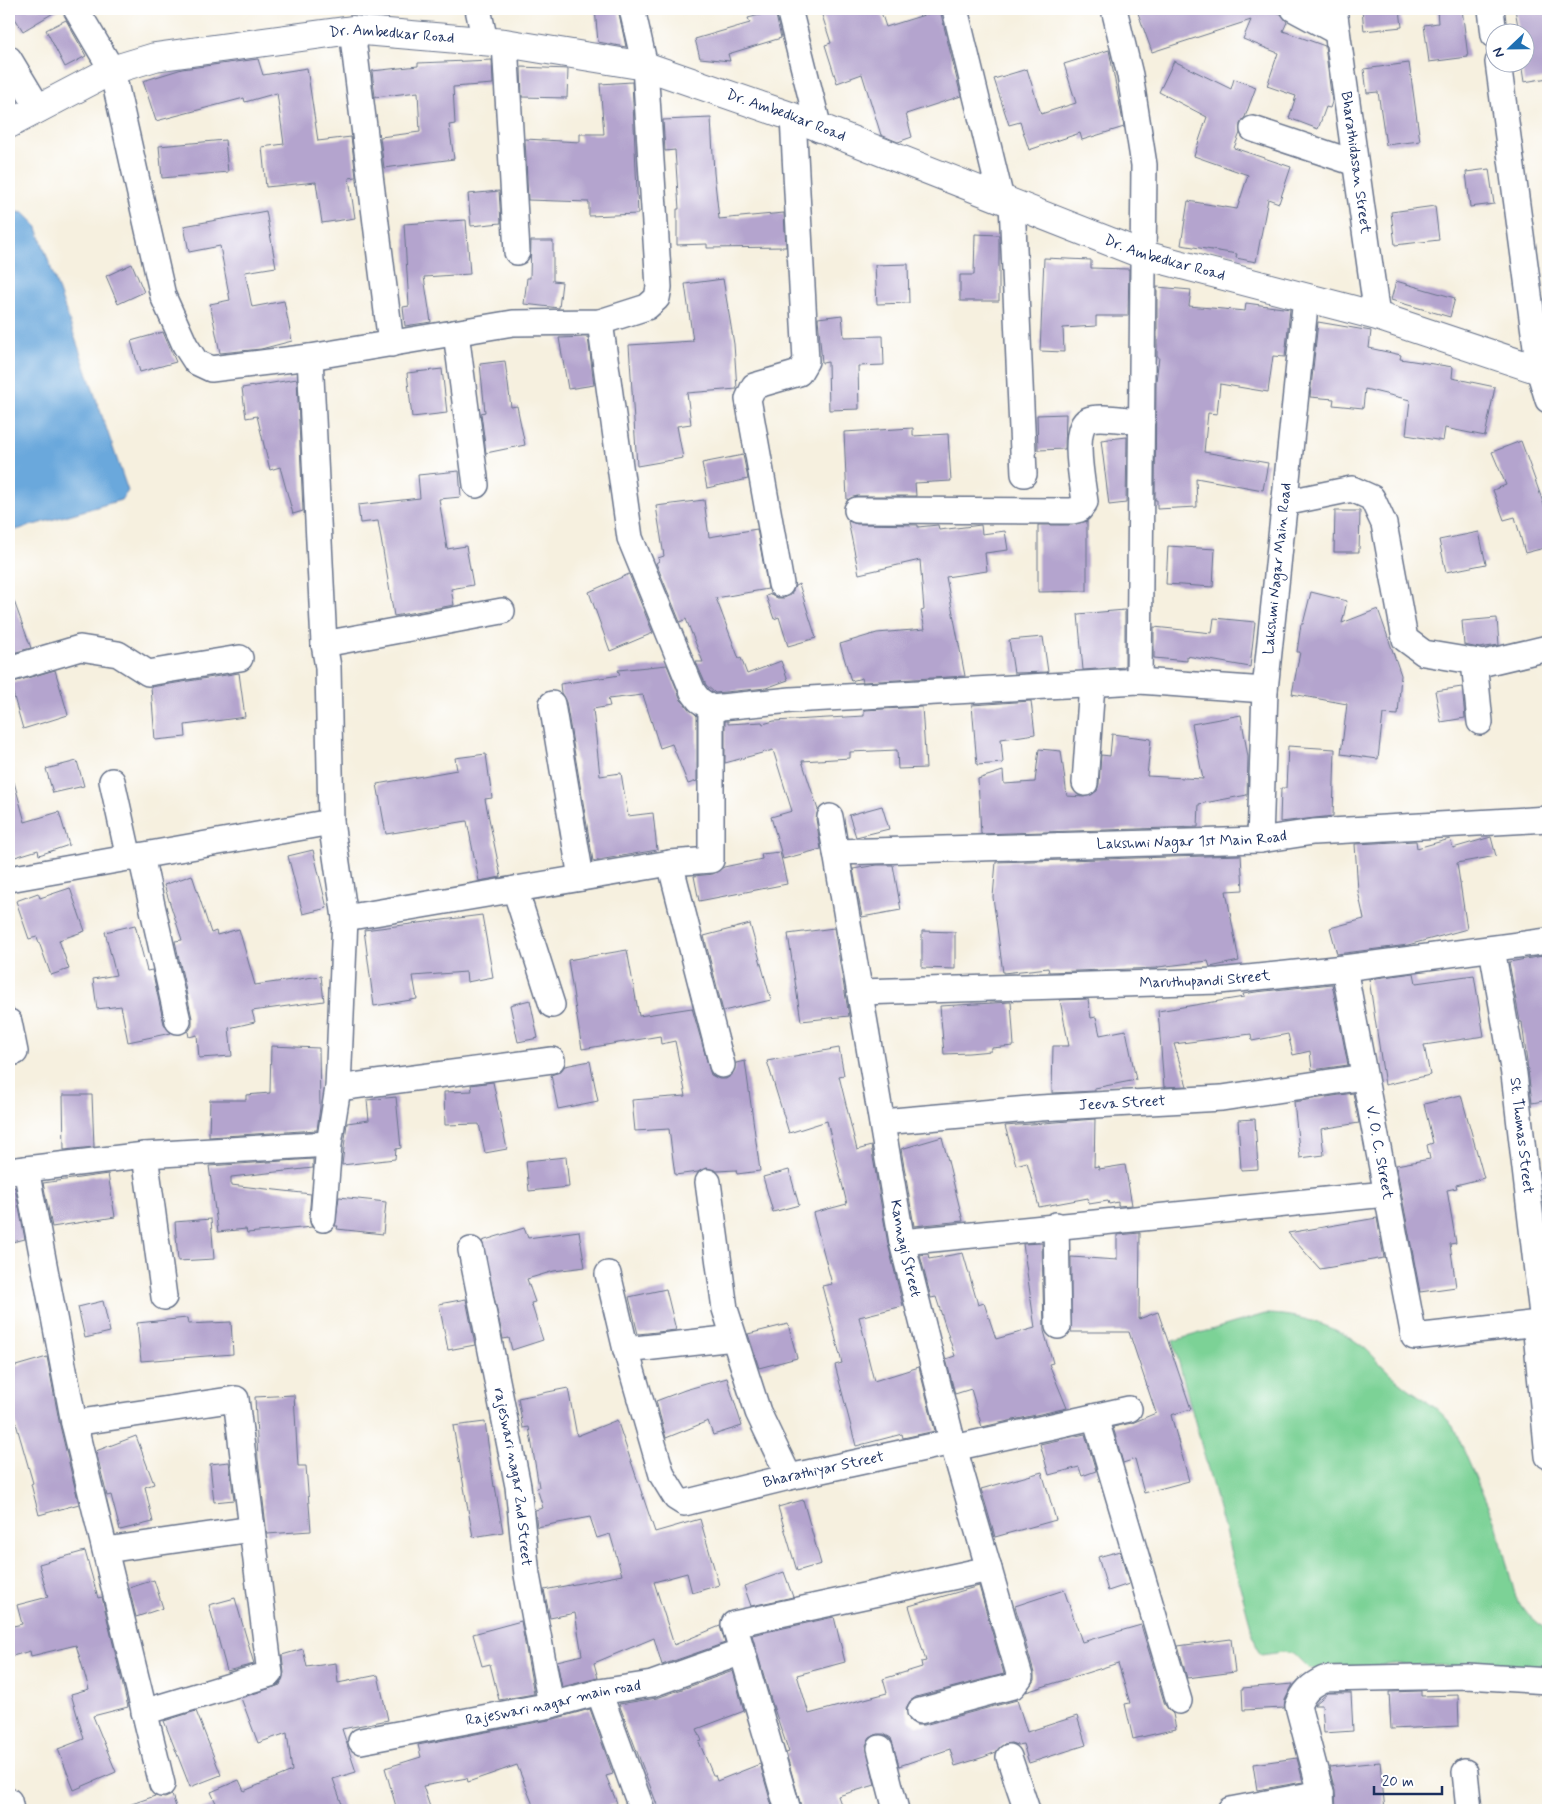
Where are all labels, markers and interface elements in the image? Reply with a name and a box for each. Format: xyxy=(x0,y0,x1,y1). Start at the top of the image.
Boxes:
street label: Dr. Ambedkar Road xyxy=(328,20,455,49)
north arrow xyxy=(1484,22,1534,72)
text: N xyxy=(1489,45,1509,60)
street label: Dr. Ambedkar Road xyxy=(724,85,849,147)
street label: Bharathidasan Street xyxy=(1336,90,1375,235)
street label: Dr. Ambedkar Road xyxy=(1101,230,1227,286)
street label: Lakshmi Nagar Main Road xyxy=(1259,482,1297,656)
street label: Lakshmi Nagar 1st Main Road xyxy=(1096,826,1288,855)
street label: Maruthupandi Street xyxy=(1139,966,1271,993)
street label: St. Thomas Street xyxy=(1504,1076,1538,1195)
street label: Jeeva Street xyxy=(1078,1091,1166,1116)
street label: V. O. C. Street xyxy=(1360,1104,1398,1201)
street label: Kannagi Street xyxy=(885,1198,926,1300)
street label: rajeswari nagar 2nd Street xyxy=(489,1386,536,1567)
street label: Bharathiyar Street xyxy=(761,1447,886,1493)
street label: Rajeswari nagar main road xyxy=(464,1676,642,1731)
scale bar xyxy=(1374,1764,1442,1796)
text: 20 m xyxy=(1382,1772,1414,1792)

